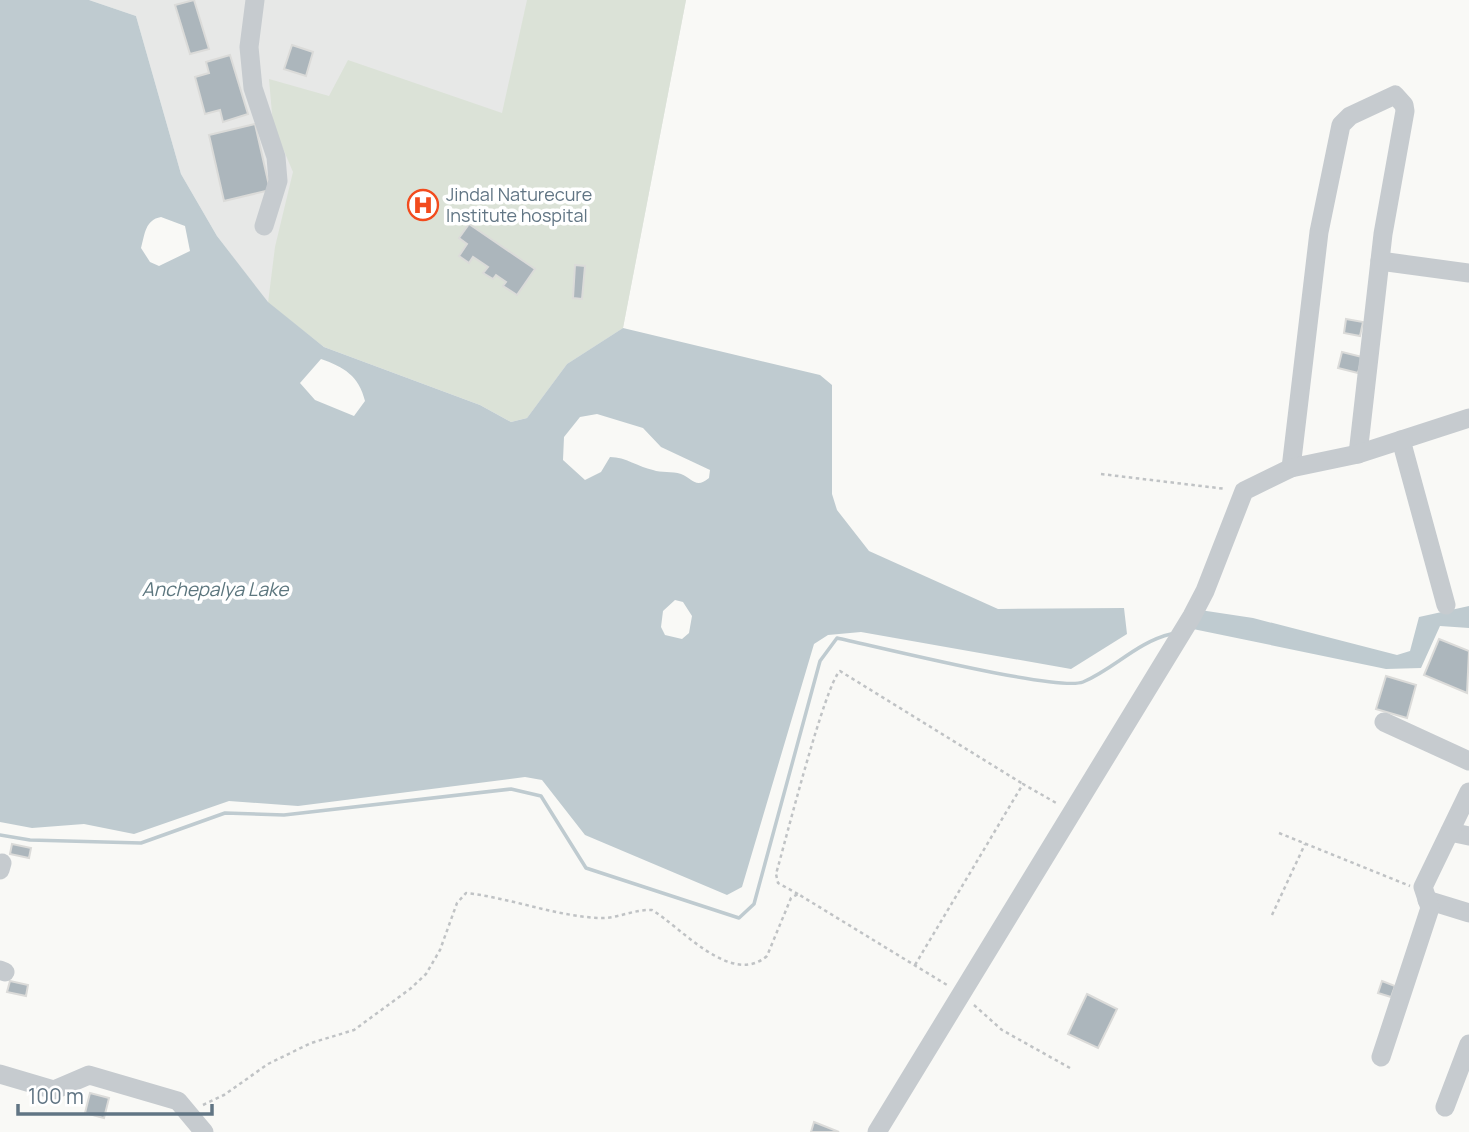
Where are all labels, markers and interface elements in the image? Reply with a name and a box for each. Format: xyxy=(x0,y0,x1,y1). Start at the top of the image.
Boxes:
place label: Jindal Naturecure Institute hospital xyxy=(446,182,592,227)
hospital icon: Jindal Naturecure Institute hospital xyxy=(406,188,440,222)
water label: Anchepalya Lake xyxy=(142,576,290,602)
scale bar xyxy=(18,1072,212,1116)
text: 100 m xyxy=(28,1082,84,1110)

